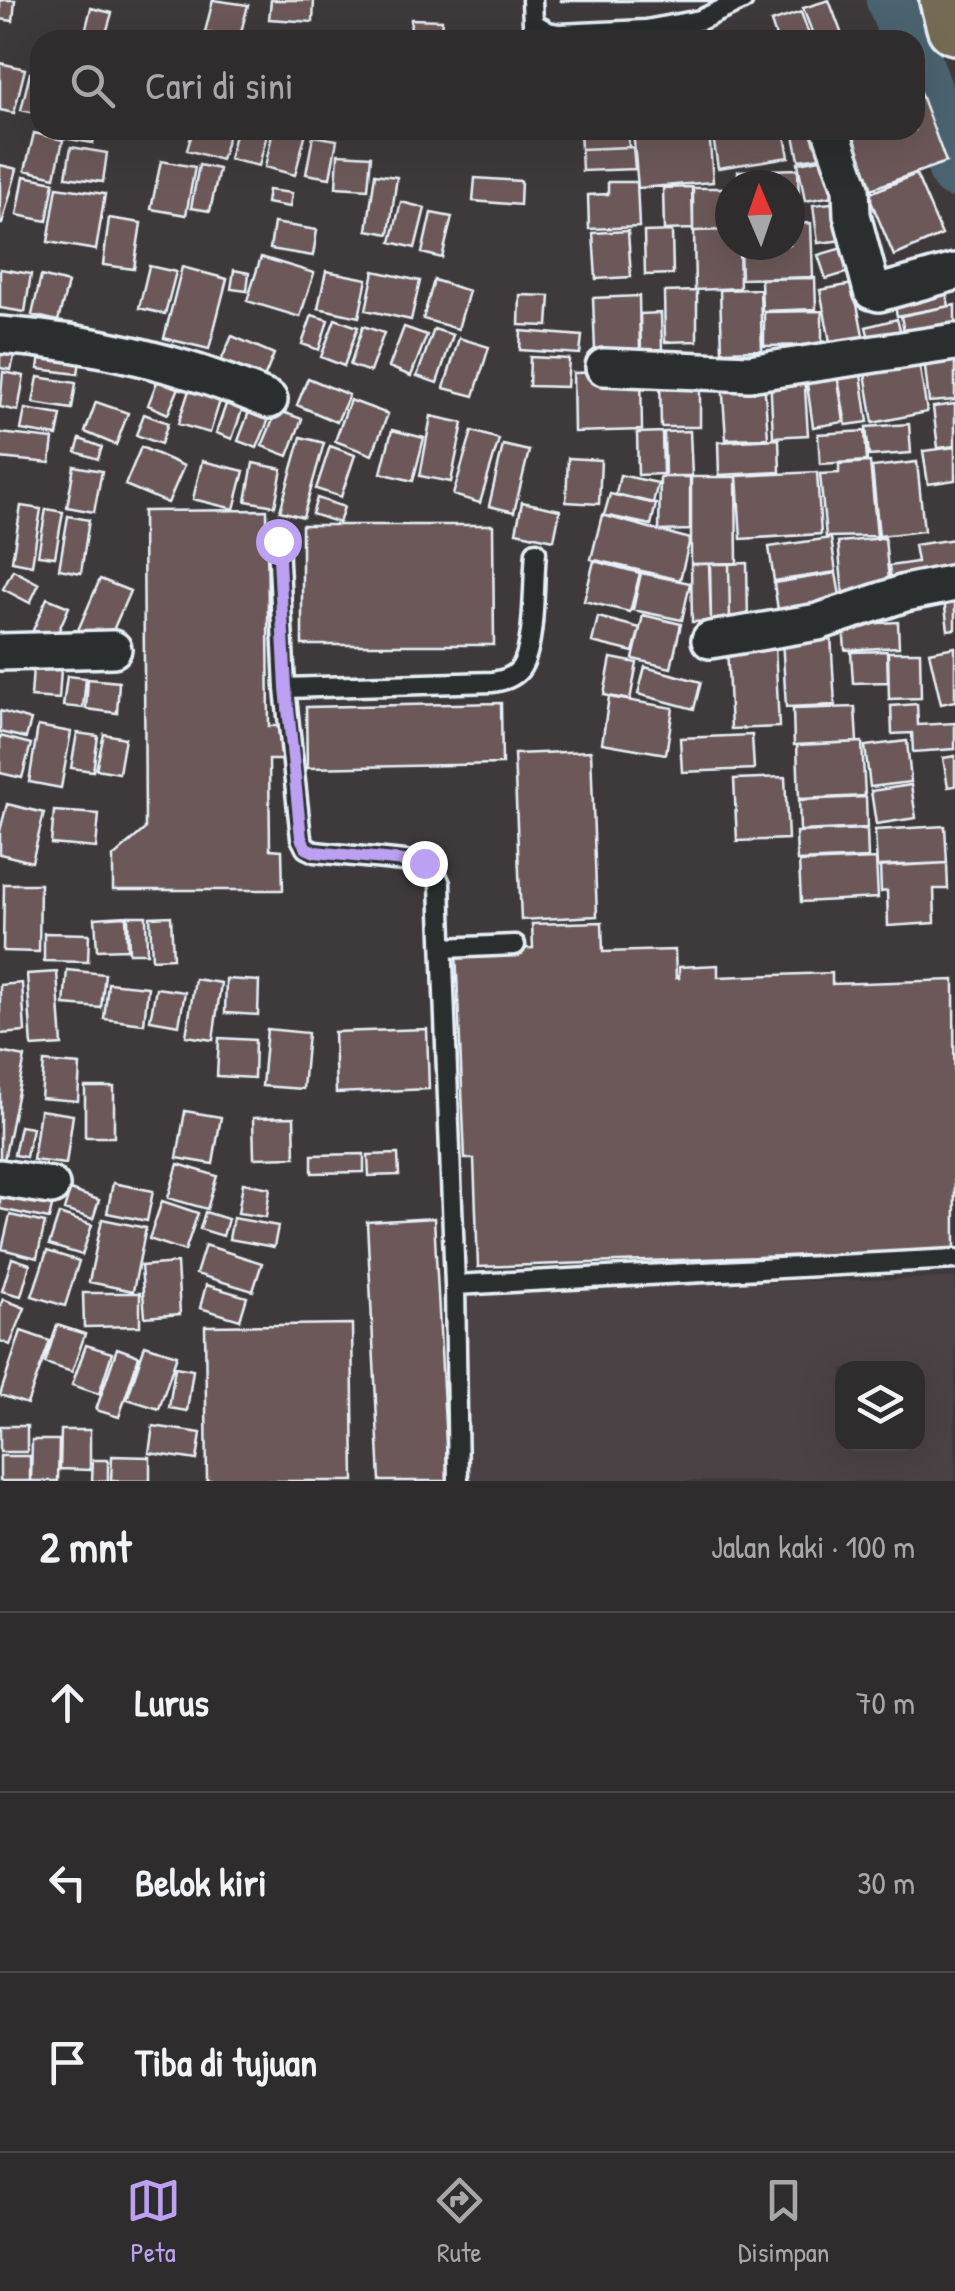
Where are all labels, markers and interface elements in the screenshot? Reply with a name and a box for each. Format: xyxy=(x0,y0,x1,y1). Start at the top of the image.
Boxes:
search box xyxy=(30,30,925,140)
icon: search xyxy=(65,58,120,113)
text: Cari di sini xyxy=(145,59,294,111)
north arrow xyxy=(715,170,805,260)
route start xyxy=(256,519,302,565)
route end xyxy=(402,841,448,887)
map controls xyxy=(835,1361,925,1451)
button: layers xyxy=(835,1361,925,1451)
text: 2 mnt xyxy=(40,1518,131,1575)
text: Jalan kaki · 100 m xyxy=(711,1525,915,1568)
icon: ahead xyxy=(40,1675,95,1730)
text: Lurus xyxy=(135,1676,209,1728)
text: 70 m xyxy=(856,1681,915,1724)
icon: left xyxy=(40,1855,95,1910)
text: Belok kiri xyxy=(135,1856,267,1908)
text: 30 m xyxy=(857,1861,915,1904)
icon: arrive xyxy=(40,2035,95,2090)
text: Tiba di tujuan xyxy=(135,2036,317,2088)
tab: Peta xyxy=(126,2173,181,2271)
tab: Rute xyxy=(432,2173,487,2271)
tab: Disimpan xyxy=(738,2173,829,2271)

